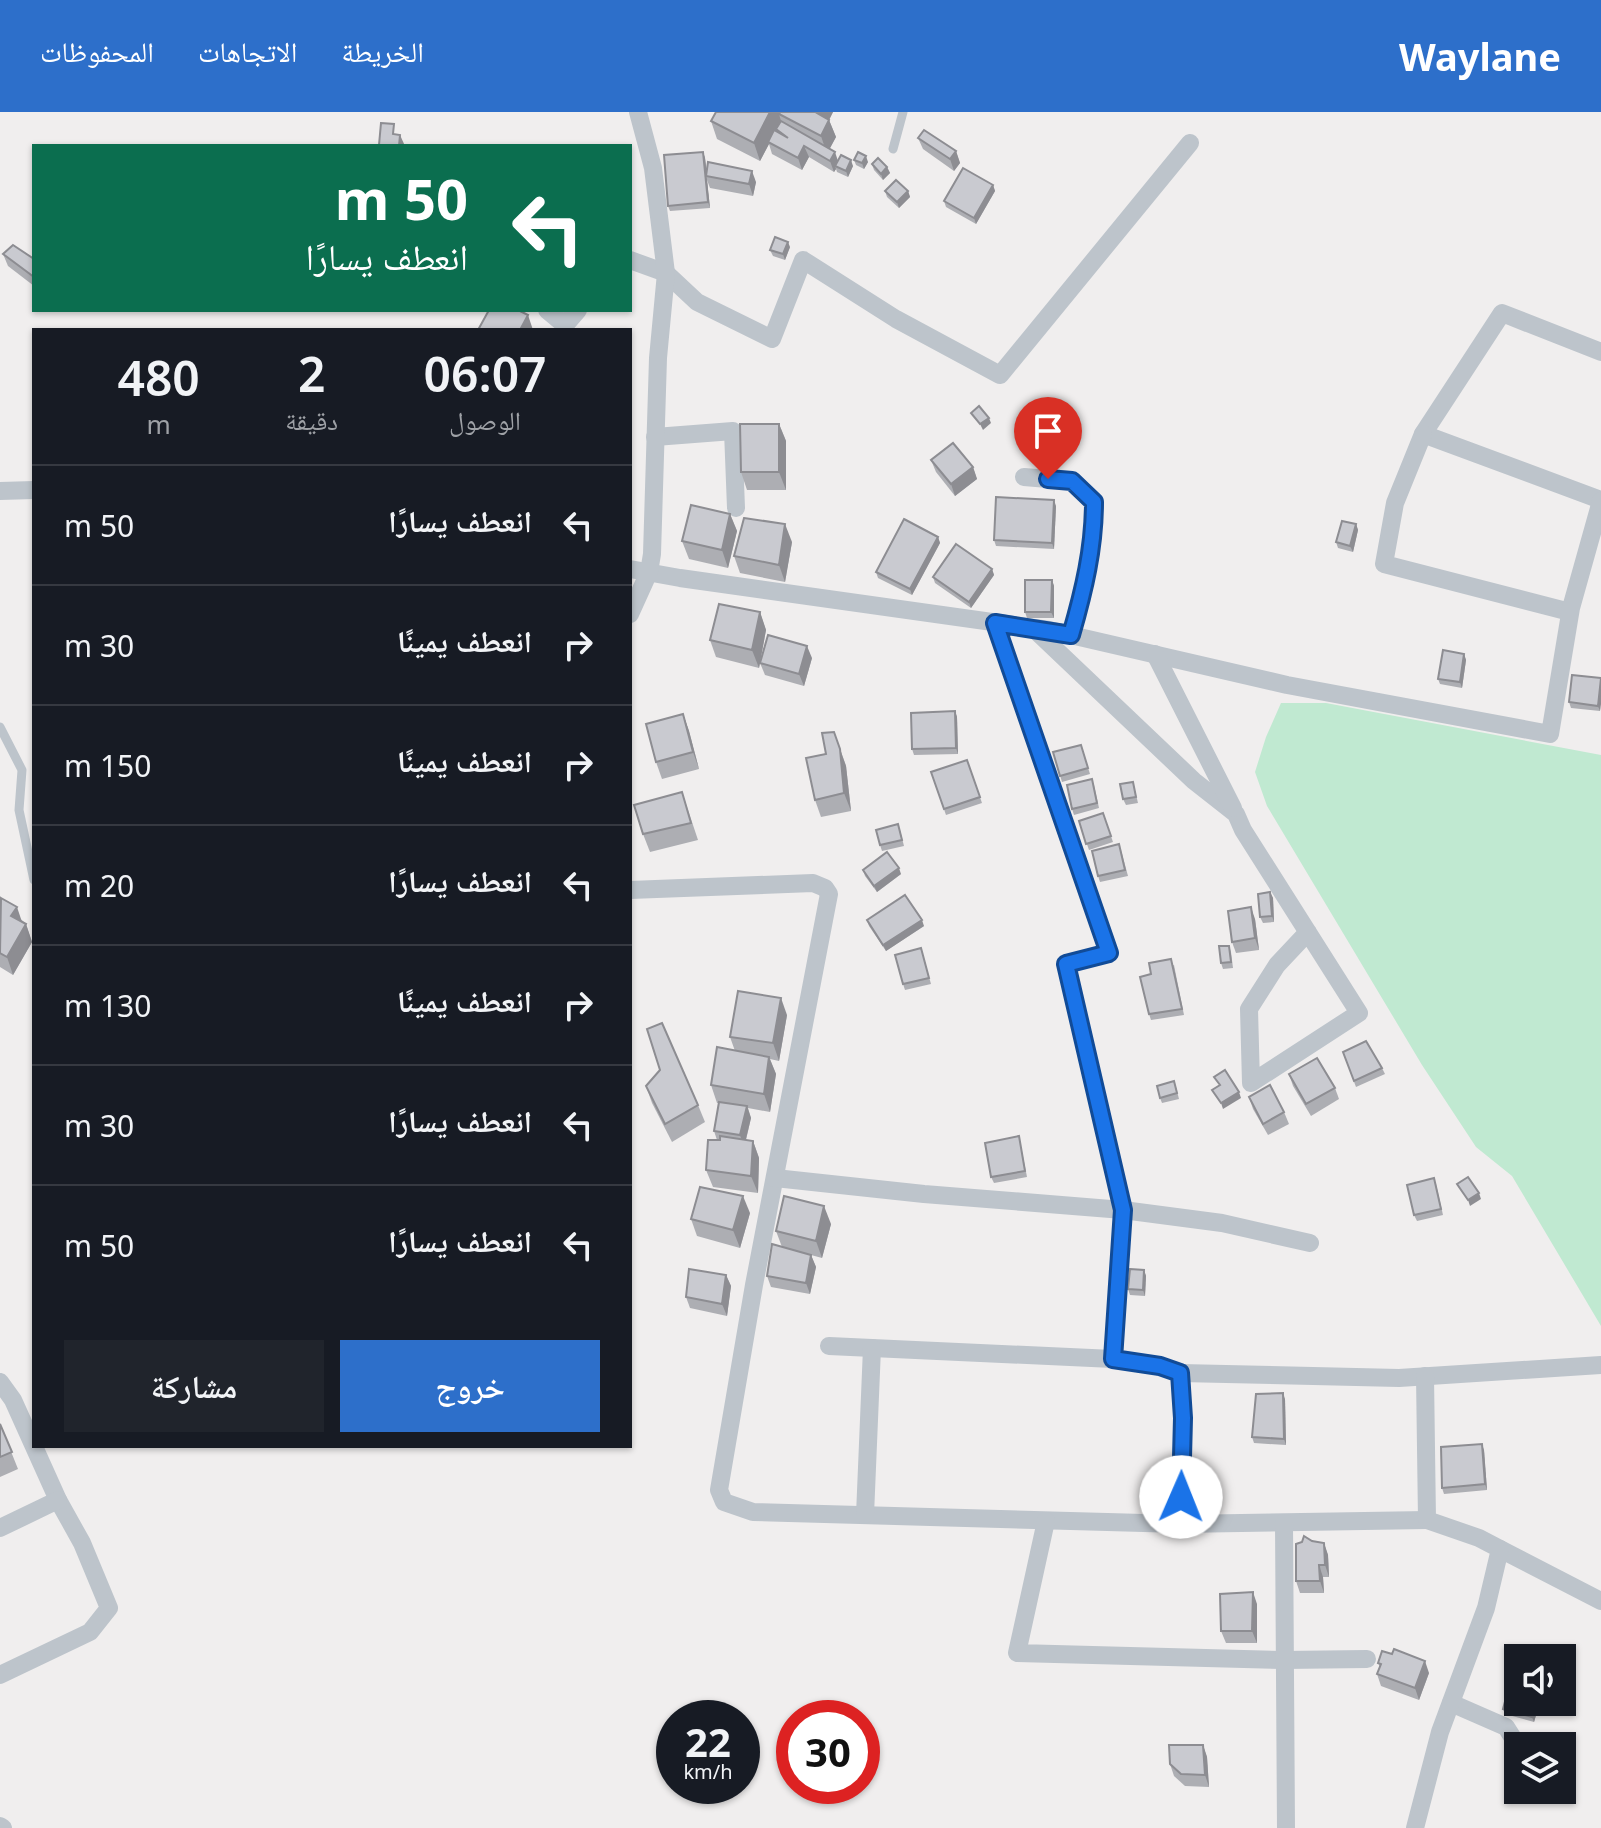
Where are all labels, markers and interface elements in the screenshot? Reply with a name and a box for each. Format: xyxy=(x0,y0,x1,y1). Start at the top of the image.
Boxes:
text: Waylane xyxy=(1399,30,1561,82)
text: المحفوظات xyxy=(40,32,154,70)
text: الاتجاهات xyxy=(198,32,297,70)
text: الخريطة xyxy=(341,32,424,70)
text: 50 m xyxy=(335,160,468,236)
icon: left xyxy=(496,176,600,280)
text: انعطف يسارًا xyxy=(305,232,468,281)
text: 2 xyxy=(298,341,325,406)
text: 06:07 xyxy=(424,341,547,406)
text: 480 xyxy=(117,345,200,410)
pin xyxy=(1014,397,1082,479)
text: دقيقة xyxy=(285,402,338,438)
text: الوصول xyxy=(449,402,521,438)
text: m xyxy=(146,406,171,442)
icon: arrive xyxy=(1026,409,1070,453)
text: انعطف يسارًا xyxy=(388,500,532,541)
icon: left xyxy=(556,503,600,547)
text: 50 m xyxy=(64,505,134,546)
text: انعطف يمينًا xyxy=(397,620,532,661)
icon: right xyxy=(556,623,600,667)
text: 30 m xyxy=(64,625,134,666)
text: انعطف يمينًا xyxy=(397,740,532,781)
icon: right xyxy=(556,743,600,787)
text: 150 m xyxy=(64,745,151,786)
text: انعطف يسارًا xyxy=(388,860,532,901)
icon: left xyxy=(556,863,600,907)
text: 20 m xyxy=(64,865,134,906)
text: انعطف يمينًا xyxy=(397,980,532,1021)
icon: right xyxy=(556,983,600,1027)
text: 130 m xyxy=(64,985,151,1026)
text: انعطف يسارًا xyxy=(388,1100,532,1141)
icon: left xyxy=(556,1103,600,1147)
text: 30 m xyxy=(64,1105,134,1146)
text: انعطف يسارًا xyxy=(388,1220,532,1261)
icon: left xyxy=(556,1223,600,1267)
text: 50 m xyxy=(64,1225,134,1266)
button: مشاركة xyxy=(64,1340,324,1432)
button: خروج xyxy=(340,1340,600,1432)
position arrow xyxy=(1139,1455,1223,1539)
map controls xyxy=(1504,1644,1576,1804)
button: sound xyxy=(1504,1644,1576,1716)
speed limit sign: 30 xyxy=(776,1700,880,1804)
text: 22 xyxy=(685,1714,731,1769)
button: layers xyxy=(1504,1732,1576,1804)
text: km/h xyxy=(683,1758,733,1785)

